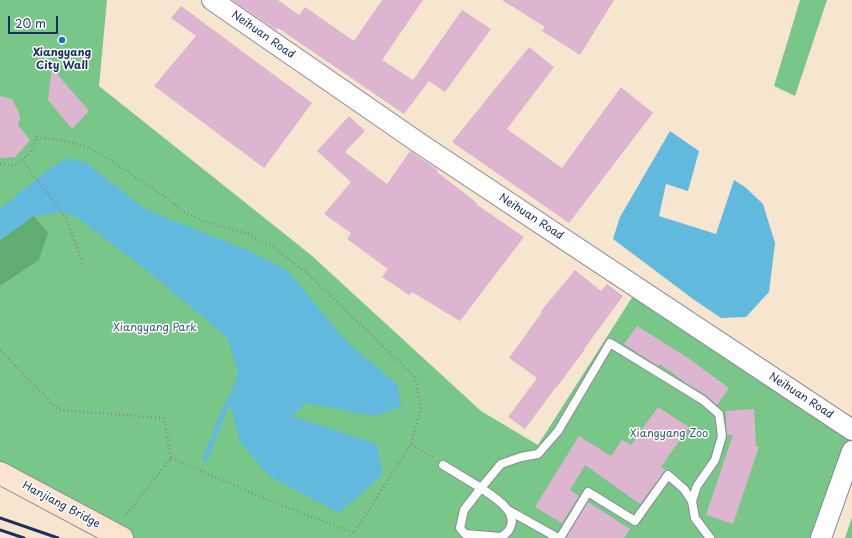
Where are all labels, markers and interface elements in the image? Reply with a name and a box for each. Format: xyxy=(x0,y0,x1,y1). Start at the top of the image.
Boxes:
scale bar xyxy=(10,8,60,34)
street label: Neihuan Road xyxy=(229,8,297,62)
text: 20 m xyxy=(15,14,46,32)
marker: Xiangyang City Wall xyxy=(57,35,67,45)
place label: Xiangyang City Wall xyxy=(33,46,91,72)
street label: Neihuan Road xyxy=(496,191,566,243)
park label: Xiangyang Park xyxy=(113,321,197,335)
street label: Neihuan Road xyxy=(766,370,836,422)
park label: Xiangyang Zoo xyxy=(630,427,708,441)
street label: Hanjiang Bridge xyxy=(20,479,102,531)

